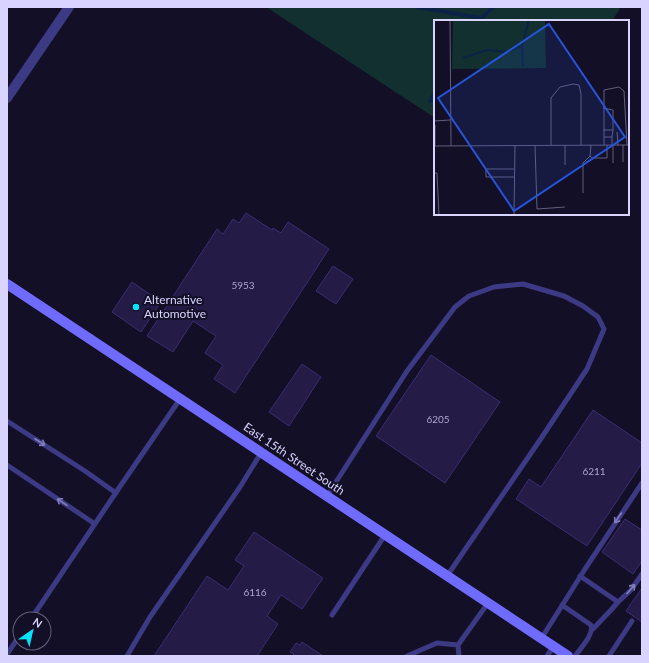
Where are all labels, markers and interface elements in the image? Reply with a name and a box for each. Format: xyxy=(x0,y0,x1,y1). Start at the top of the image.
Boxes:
inset map xyxy=(434,20,629,215)
house number: 5953 xyxy=(231,279,255,291)
place label: Alternative Automotive xyxy=(144,292,206,321)
marker: Alternative Automotive xyxy=(131,302,141,312)
house number: 6205 xyxy=(426,413,450,425)
street label: East 15th Street South xyxy=(241,419,348,498)
one-way arrow xyxy=(34,438,45,446)
house number: 6211 xyxy=(582,465,606,477)
one-way arrow xyxy=(57,498,68,506)
one-way arrow xyxy=(614,513,622,524)
one-way arrow xyxy=(626,584,635,594)
house number: 6116 xyxy=(243,586,267,598)
north arrow xyxy=(12,611,52,651)
text: N xyxy=(31,615,45,630)

